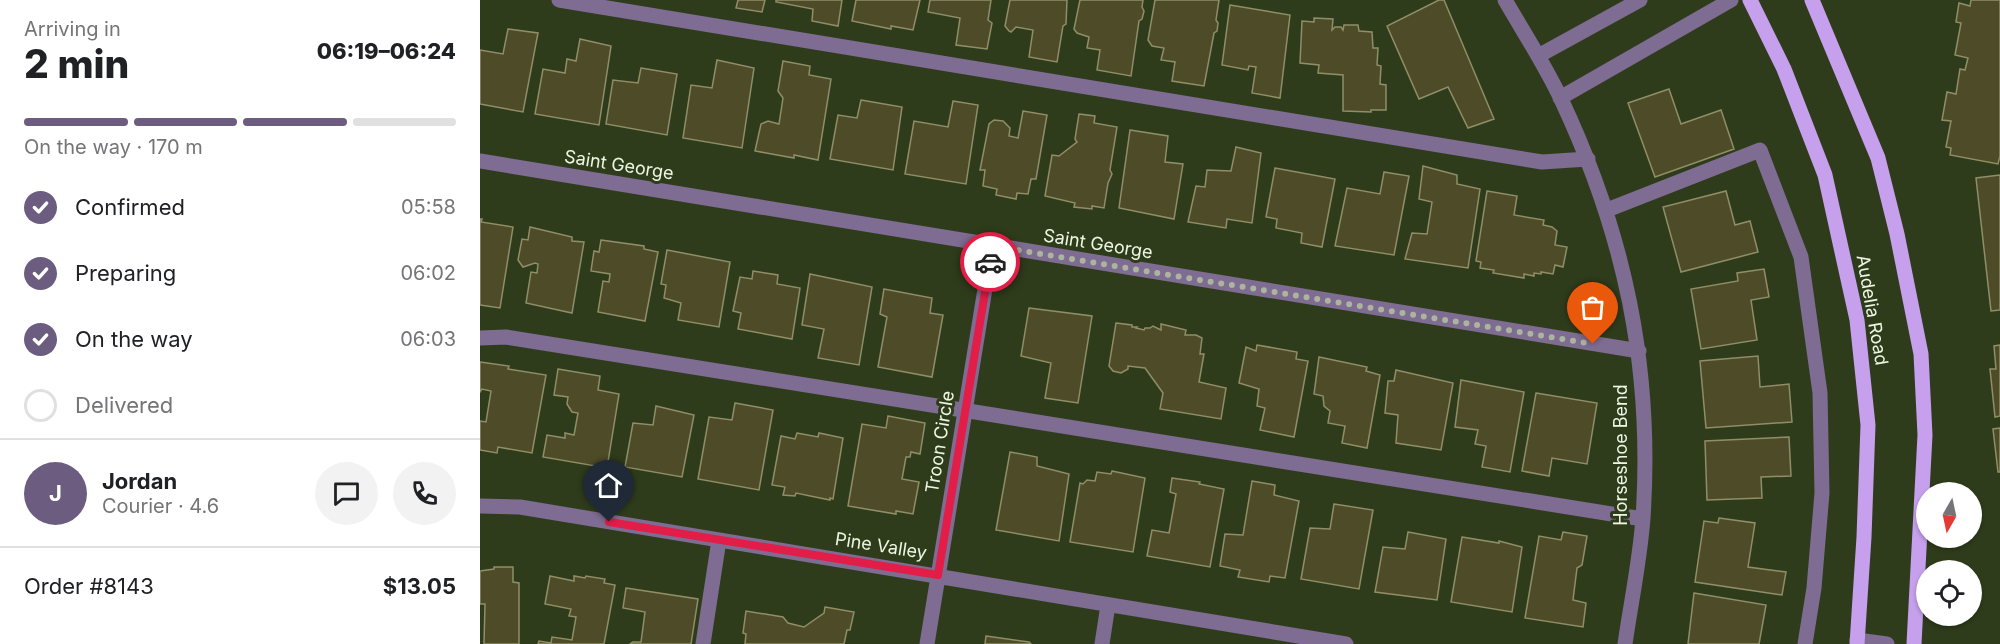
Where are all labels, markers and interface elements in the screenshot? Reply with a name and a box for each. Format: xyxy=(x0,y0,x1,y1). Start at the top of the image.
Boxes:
text: Arriving in xyxy=(24,17,121,41)
text: 06:19–06:24 xyxy=(317,38,456,64)
text: 2 min xyxy=(24,40,129,87)
text: On the way · 170 m xyxy=(24,135,203,159)
street label: Saint George xyxy=(563,146,675,184)
icon: check xyxy=(24,191,57,224)
text: Confirmed xyxy=(75,194,185,220)
text: 05:58 xyxy=(401,195,456,219)
street label: Saint George xyxy=(1042,225,1154,263)
courier xyxy=(960,232,1020,292)
icon: car xyxy=(974,246,1007,279)
street label: Audelia Road xyxy=(1852,253,1893,367)
icon: check xyxy=(24,257,57,290)
text: Preparing xyxy=(75,260,176,286)
text: 06:02 xyxy=(400,261,456,285)
pin xyxy=(1567,282,1618,344)
icon: bag xyxy=(1576,291,1609,324)
icon: check xyxy=(24,323,57,356)
text: On the way xyxy=(75,326,193,352)
text: 06:03 xyxy=(400,327,456,351)
street label: Horseshoe Bend xyxy=(1610,384,1631,526)
street label: Troon Circle xyxy=(921,389,958,495)
text: Delivered xyxy=(75,392,173,418)
pin xyxy=(583,460,634,522)
button: chat xyxy=(315,462,378,525)
button: phone xyxy=(393,462,456,525)
text: Jordan xyxy=(102,468,177,494)
icon: home xyxy=(592,469,625,502)
text: J xyxy=(49,480,62,506)
north arrow xyxy=(1916,482,1982,548)
map controls xyxy=(1916,482,1982,626)
text: Courier · 4.6 xyxy=(102,494,219,518)
street label: Pine Valley xyxy=(834,528,928,563)
button: locate xyxy=(1916,560,1982,626)
text: Order #8143 xyxy=(24,573,154,599)
text: $13.05 xyxy=(383,573,456,599)

